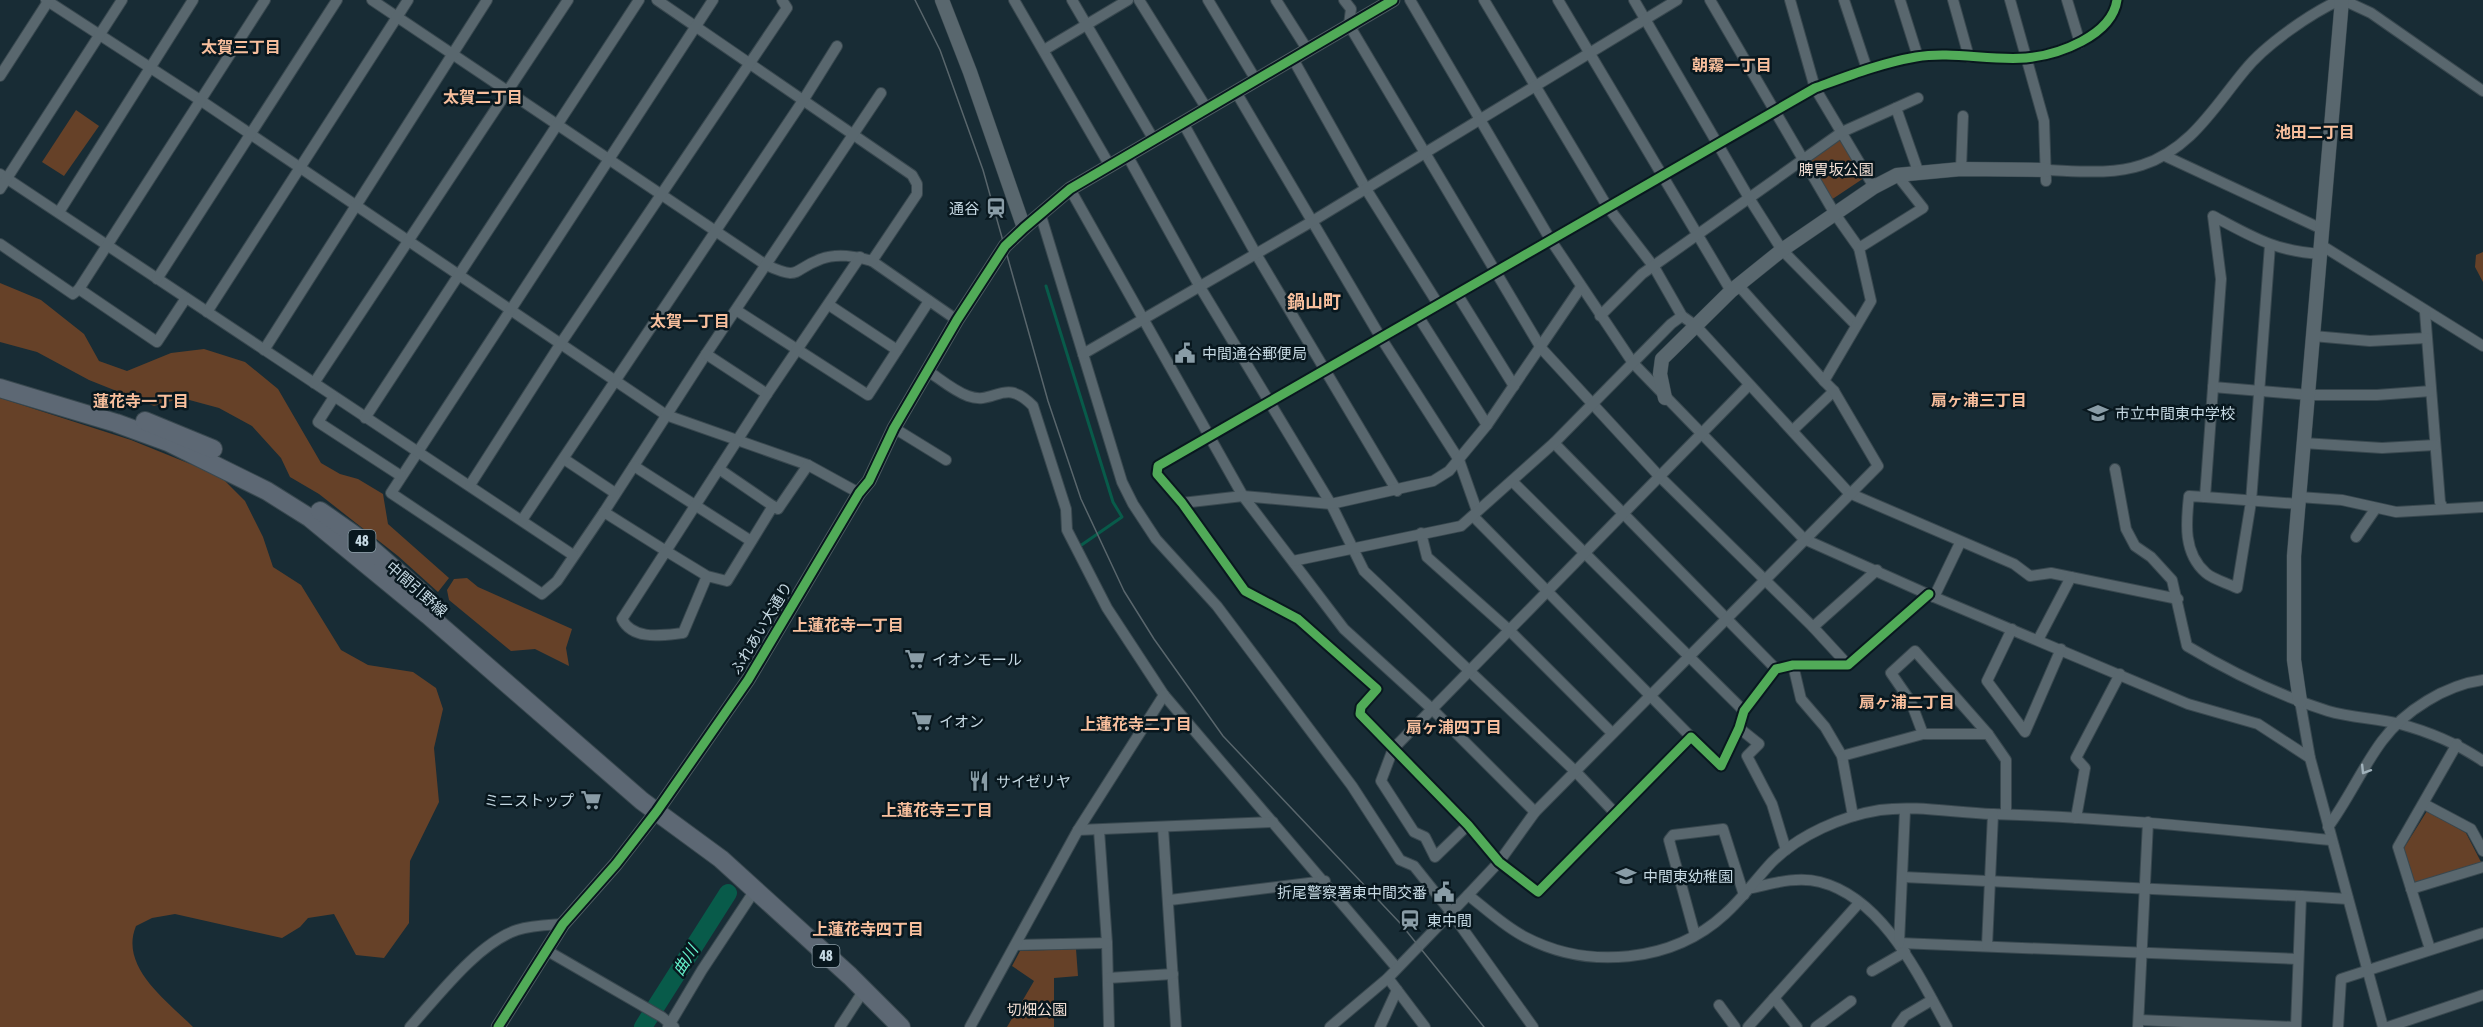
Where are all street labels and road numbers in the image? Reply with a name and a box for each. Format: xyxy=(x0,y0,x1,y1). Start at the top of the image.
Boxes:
road number: 48 xyxy=(348,530,376,552)
street label: 中間引野線 xyxy=(383,558,451,620)
street label: ふれあい大通り xyxy=(727,579,795,677)
road number: 48 xyxy=(812,945,840,967)

